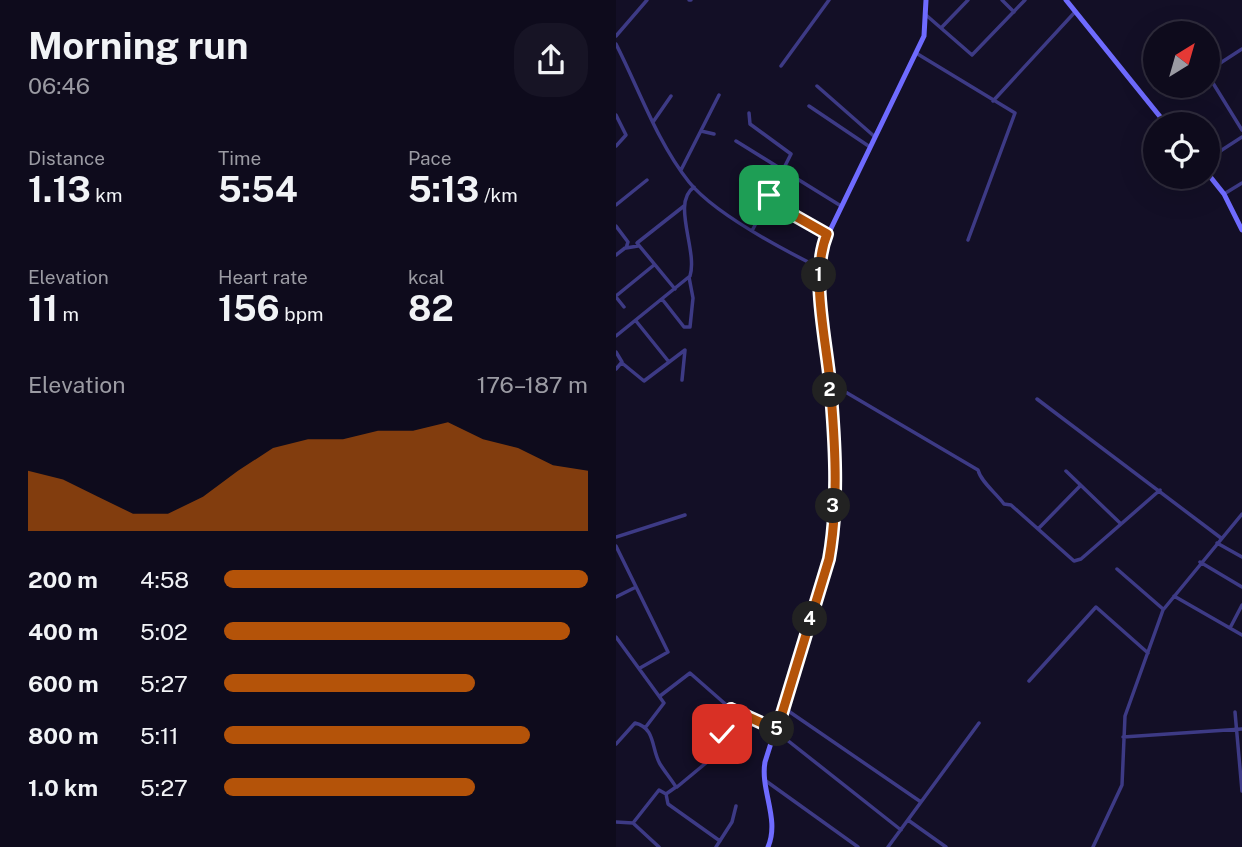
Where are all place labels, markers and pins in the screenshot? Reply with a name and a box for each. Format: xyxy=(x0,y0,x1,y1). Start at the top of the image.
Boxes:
pin xyxy=(739,165,799,225)
pin: 1 xyxy=(802,258,836,292)
pin: 2 xyxy=(812,372,848,408)
pin: 3 xyxy=(816,489,850,524)
pin: 4 xyxy=(792,602,828,636)
pin xyxy=(692,704,752,764)
pin: 5 xyxy=(760,712,794,746)

